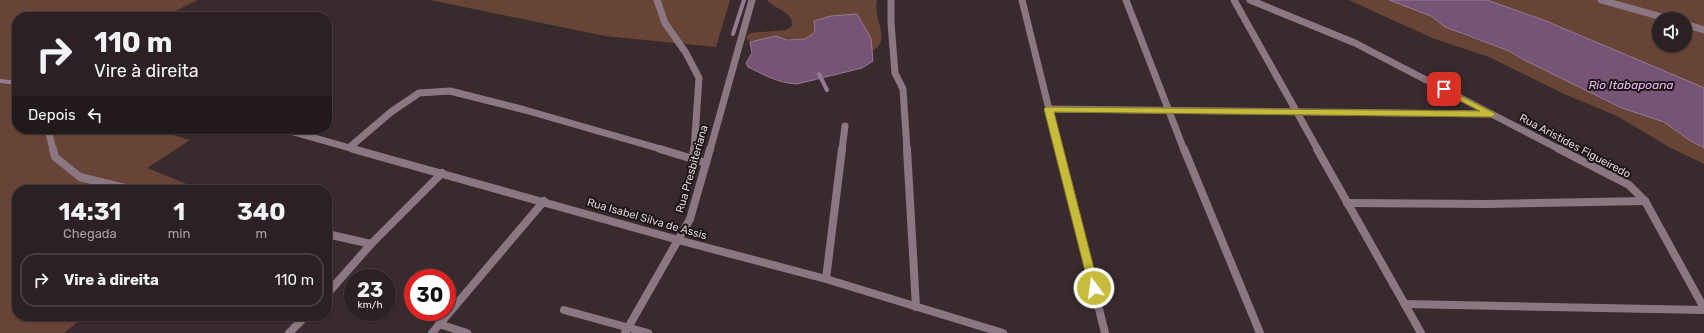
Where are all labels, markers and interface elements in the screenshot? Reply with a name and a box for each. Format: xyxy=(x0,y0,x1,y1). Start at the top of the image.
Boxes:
map controls xyxy=(1652,12,1692,52)
button: sound xyxy=(1652,12,1692,52)
text: 110 m xyxy=(94,26,172,59)
icon: right xyxy=(28,28,80,80)
text: Vire à direita xyxy=(94,60,199,82)
pin xyxy=(1427,72,1461,106)
icon: arrive xyxy=(1433,78,1455,100)
water label: Rio Itabapoana xyxy=(1588,78,1674,92)
icon: left xyxy=(84,104,106,126)
text: Depois xyxy=(28,106,76,124)
street label: Rua Aristides Figueiredo xyxy=(1517,111,1633,181)
street label: Rua Presbiteriana xyxy=(673,124,711,214)
street label: Rua Isabel Silva de Assis xyxy=(586,196,709,242)
text: 14:31 xyxy=(59,198,121,226)
text: 1 xyxy=(173,198,185,226)
text: 340 xyxy=(237,198,285,226)
text: Chegada xyxy=(63,226,117,241)
text: min xyxy=(168,226,190,241)
text: m xyxy=(255,226,267,241)
position arrow xyxy=(1073,267,1115,309)
icon: right xyxy=(30,269,52,291)
speed limit sign: 30 xyxy=(404,269,456,321)
text: Vire à direita xyxy=(64,271,159,289)
text: 110 m xyxy=(275,271,314,289)
text: 23 xyxy=(357,278,383,302)
text: km/h xyxy=(358,299,382,311)

